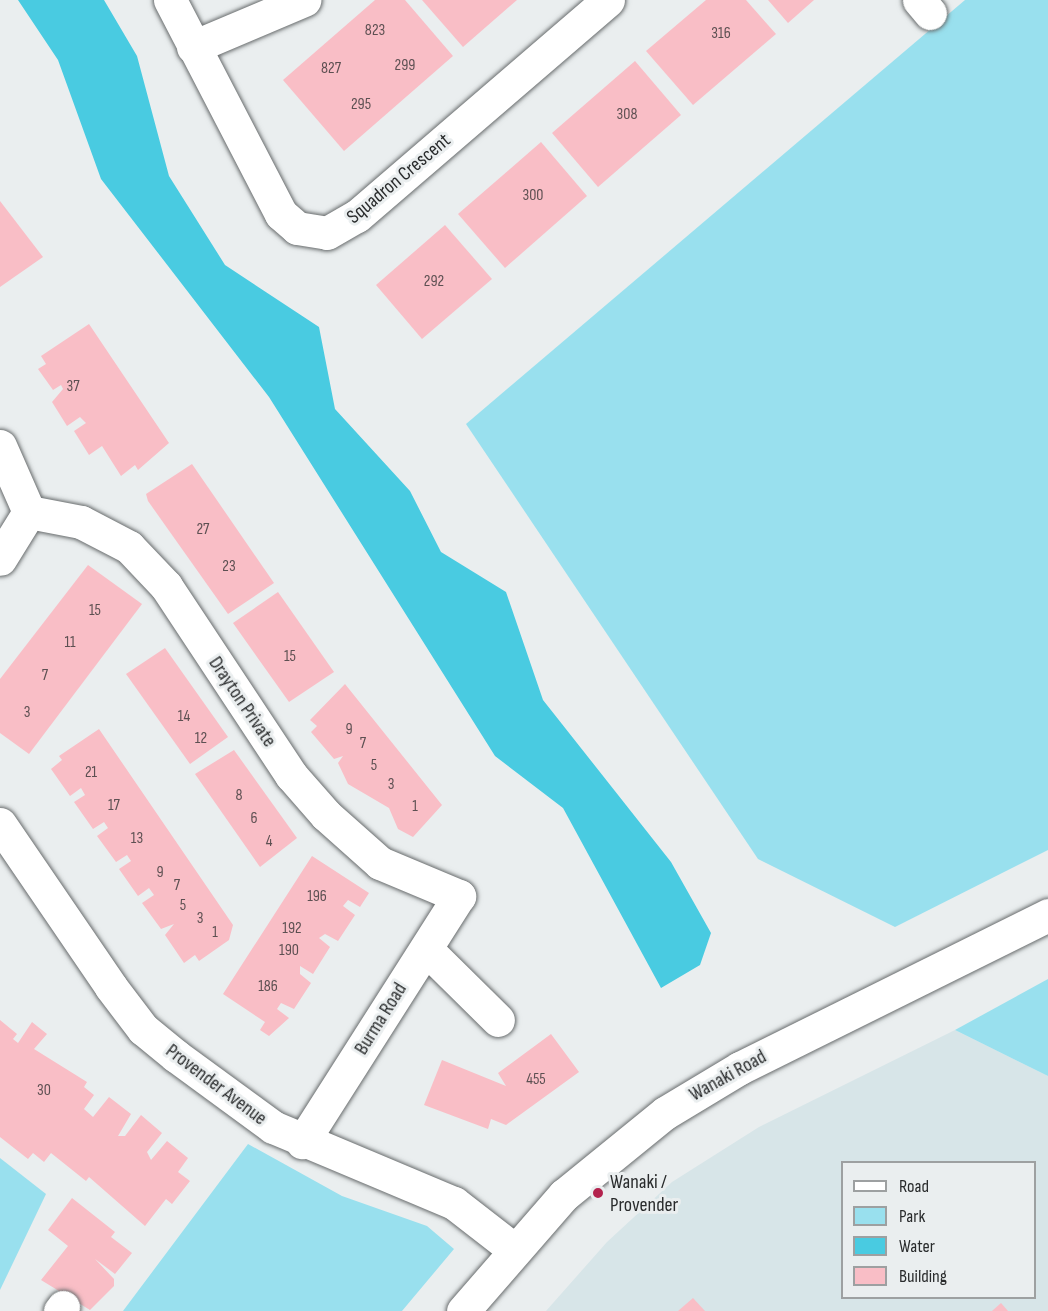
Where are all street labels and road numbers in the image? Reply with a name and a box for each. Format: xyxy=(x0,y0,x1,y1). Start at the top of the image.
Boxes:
street label: Squadron Crescent xyxy=(342,129,456,229)
street label: Drayton Private xyxy=(203,652,281,752)
street label: Burma Road xyxy=(350,979,412,1059)
street label: Provender Avenue xyxy=(161,1039,271,1131)
street label: Wanaki Road xyxy=(685,1045,771,1107)

